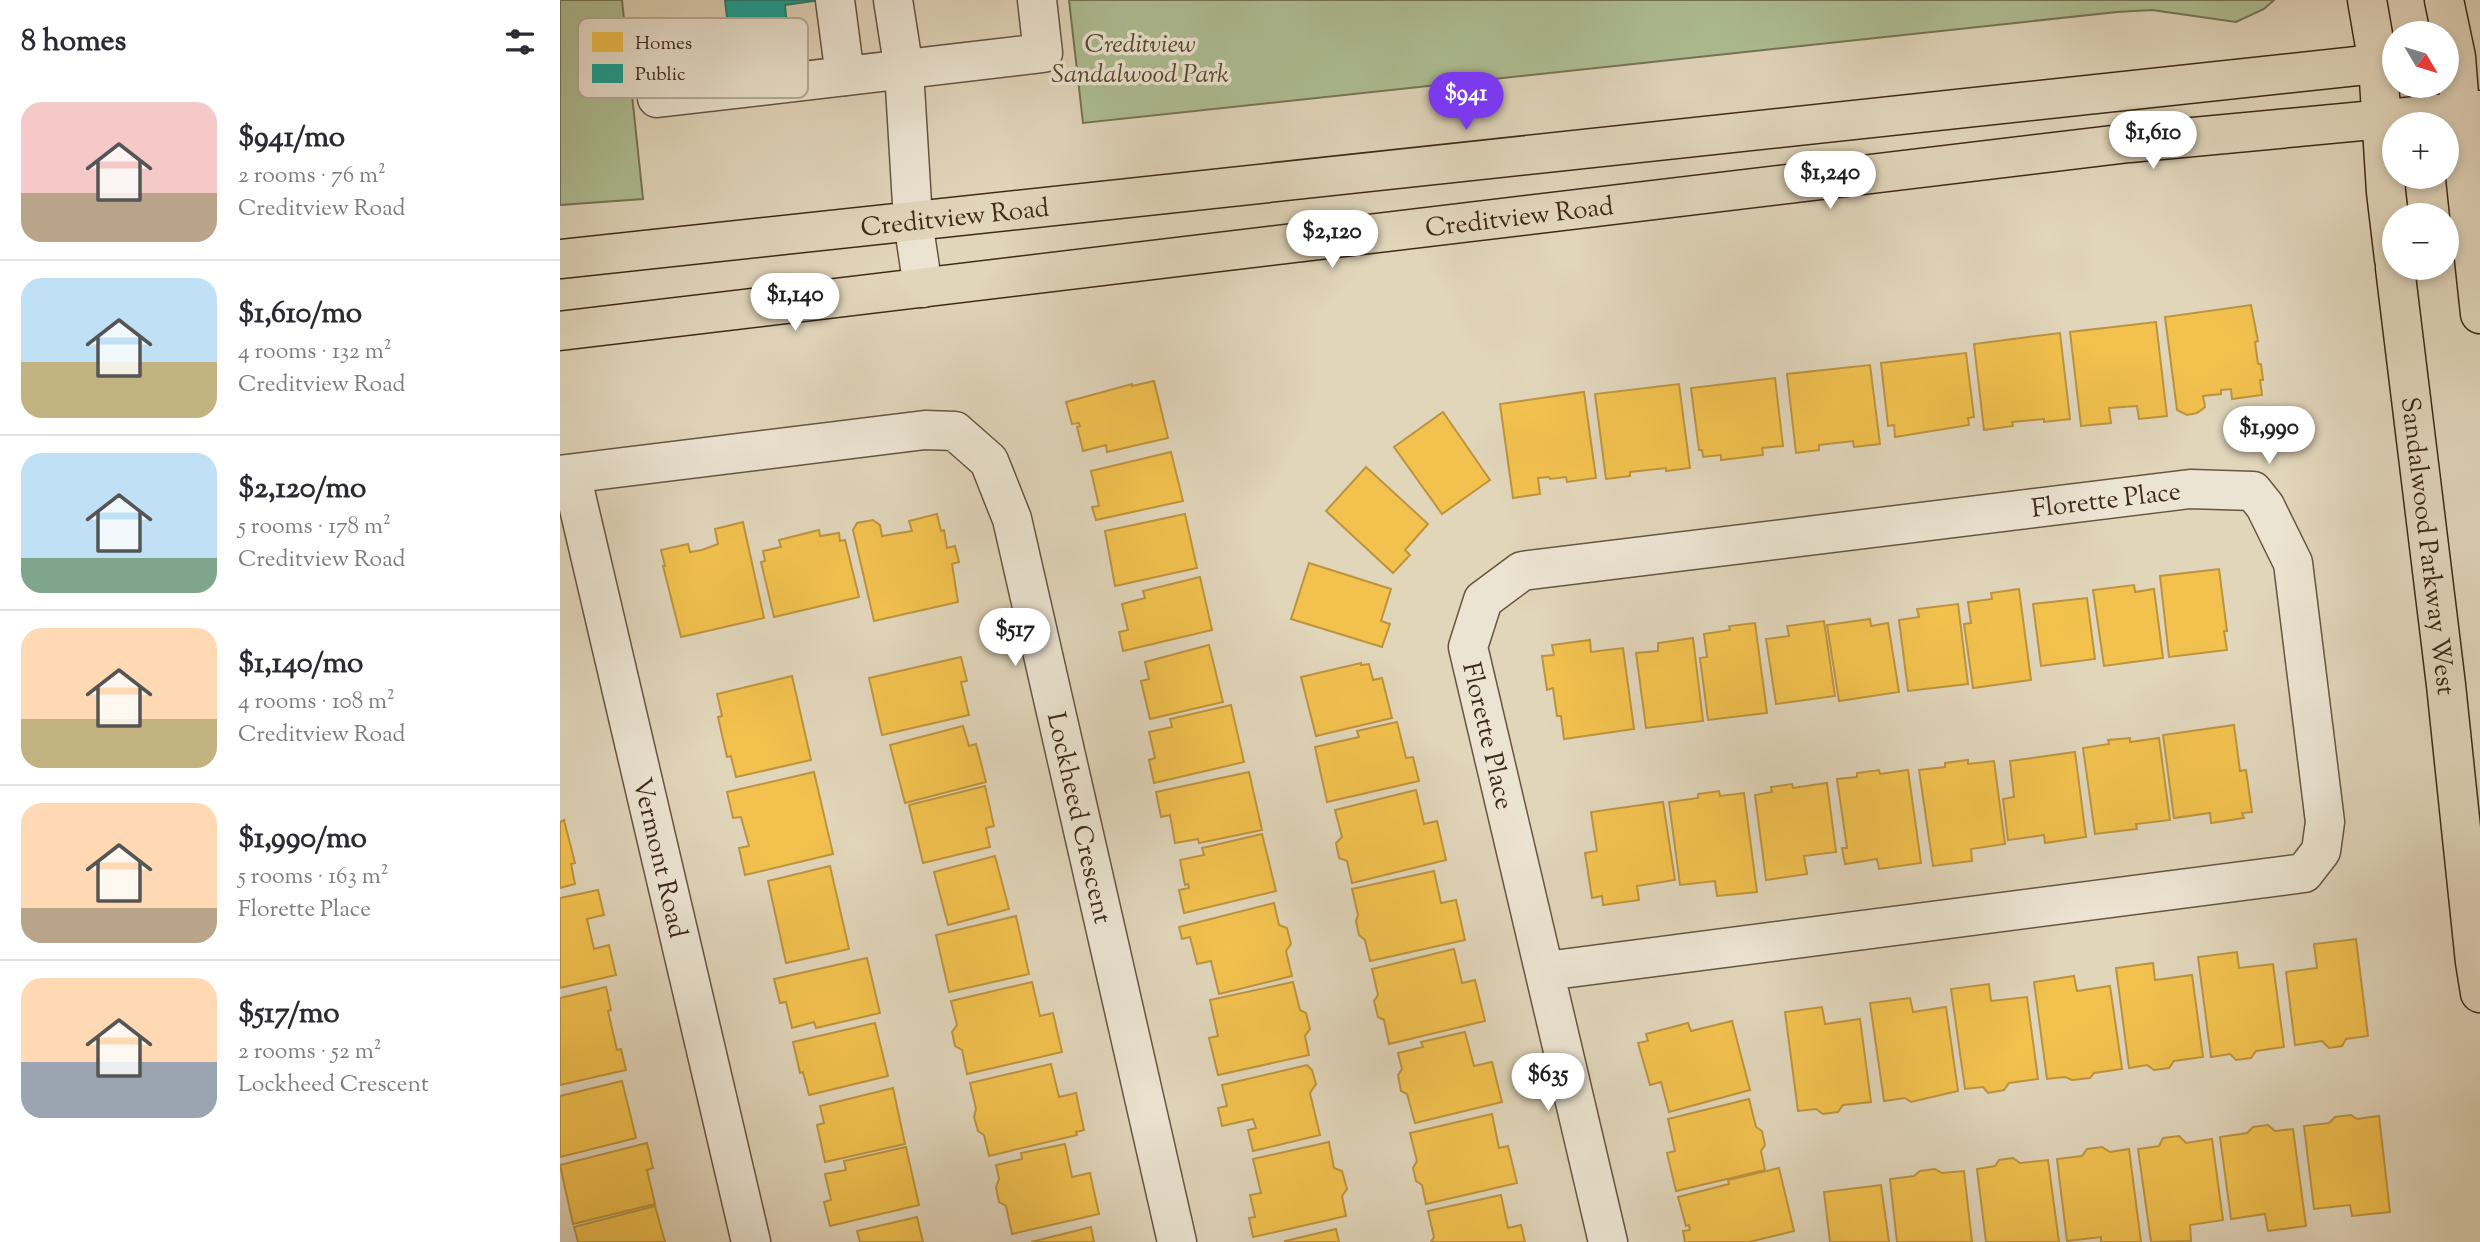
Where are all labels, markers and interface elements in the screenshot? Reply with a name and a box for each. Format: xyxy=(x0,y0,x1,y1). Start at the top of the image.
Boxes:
legend xyxy=(578,18,808,98)
text: 8 homes xyxy=(21,21,126,64)
north arrow xyxy=(2382,21,2459,98)
map controls xyxy=(2382,21,2459,280)
icon: filters xyxy=(501,23,539,61)
park label: Creditview Sandalwood Park xyxy=(1051,27,1229,94)
text: Homes xyxy=(635,31,692,58)
text: Public xyxy=(635,62,686,89)
pin: $941 xyxy=(1425,72,1507,132)
text: $941 xyxy=(1445,78,1487,111)
pin: $1,610 xyxy=(2096,111,2210,171)
button: + xyxy=(2382,112,2459,189)
text: $941/mo xyxy=(238,117,345,160)
text: $1,610 xyxy=(2125,117,2181,150)
icon: home xyxy=(77,130,161,214)
pin: $1,240 xyxy=(1773,152,1887,211)
text: $1,240 xyxy=(1800,157,1860,190)
text: 2 rooms · 76 m² xyxy=(238,160,386,193)
street label: Creditview Road xyxy=(1423,189,1616,248)
street label: Creditview Road xyxy=(859,191,1051,248)
text: Creditview Road xyxy=(238,193,405,226)
button: − xyxy=(2382,203,2459,280)
pin: $2,120 xyxy=(1275,210,1389,270)
text: $2,120 xyxy=(1302,216,1362,249)
pin: $1,140 xyxy=(738,274,852,333)
text: $1,140 xyxy=(766,279,824,312)
text: $1,610/mo xyxy=(238,293,362,336)
icon: home xyxy=(77,306,161,390)
text: 4 rooms · 132 m² xyxy=(238,336,391,369)
text: Creditview Road xyxy=(238,369,405,402)
street label: Sandalwood Parkway West xyxy=(2390,395,2463,697)
pin: $1,990 xyxy=(2212,406,2326,466)
text: $1,990 xyxy=(2239,412,2299,445)
text: $2,120/mo xyxy=(238,468,366,511)
street label: Florette Place xyxy=(2030,474,2183,529)
icon: home xyxy=(77,481,161,565)
text: 5 rooms · 178 m² xyxy=(238,511,391,544)
text: Creditview Road xyxy=(238,544,405,577)
pin: $517 xyxy=(974,608,1056,668)
text: $517 xyxy=(995,614,1035,647)
text: $1,140/mo xyxy=(238,643,363,686)
icon: home xyxy=(77,656,161,740)
street label: Florette Place xyxy=(1451,659,1522,814)
text: 4 rooms · 108 m² xyxy=(238,686,395,719)
street label: Lockheed Crescent xyxy=(1036,709,1120,928)
text: Creditview Road xyxy=(238,719,405,752)
street label: Vermont Road xyxy=(622,774,695,942)
text: $1,990/mo xyxy=(238,818,367,861)
icon: home xyxy=(77,831,161,915)
text: 5 rooms · 163 m² xyxy=(238,861,388,894)
text: Florette Place xyxy=(238,894,371,927)
text: $517/mo xyxy=(238,993,340,1036)
icon: home xyxy=(77,1006,161,1090)
text: 2 rooms · 52 m² xyxy=(238,1036,381,1069)
pin: $635 xyxy=(1507,1054,1589,1113)
text: $635 xyxy=(1528,1059,1568,1092)
text: Lockheed Crescent xyxy=(238,1069,429,1102)

